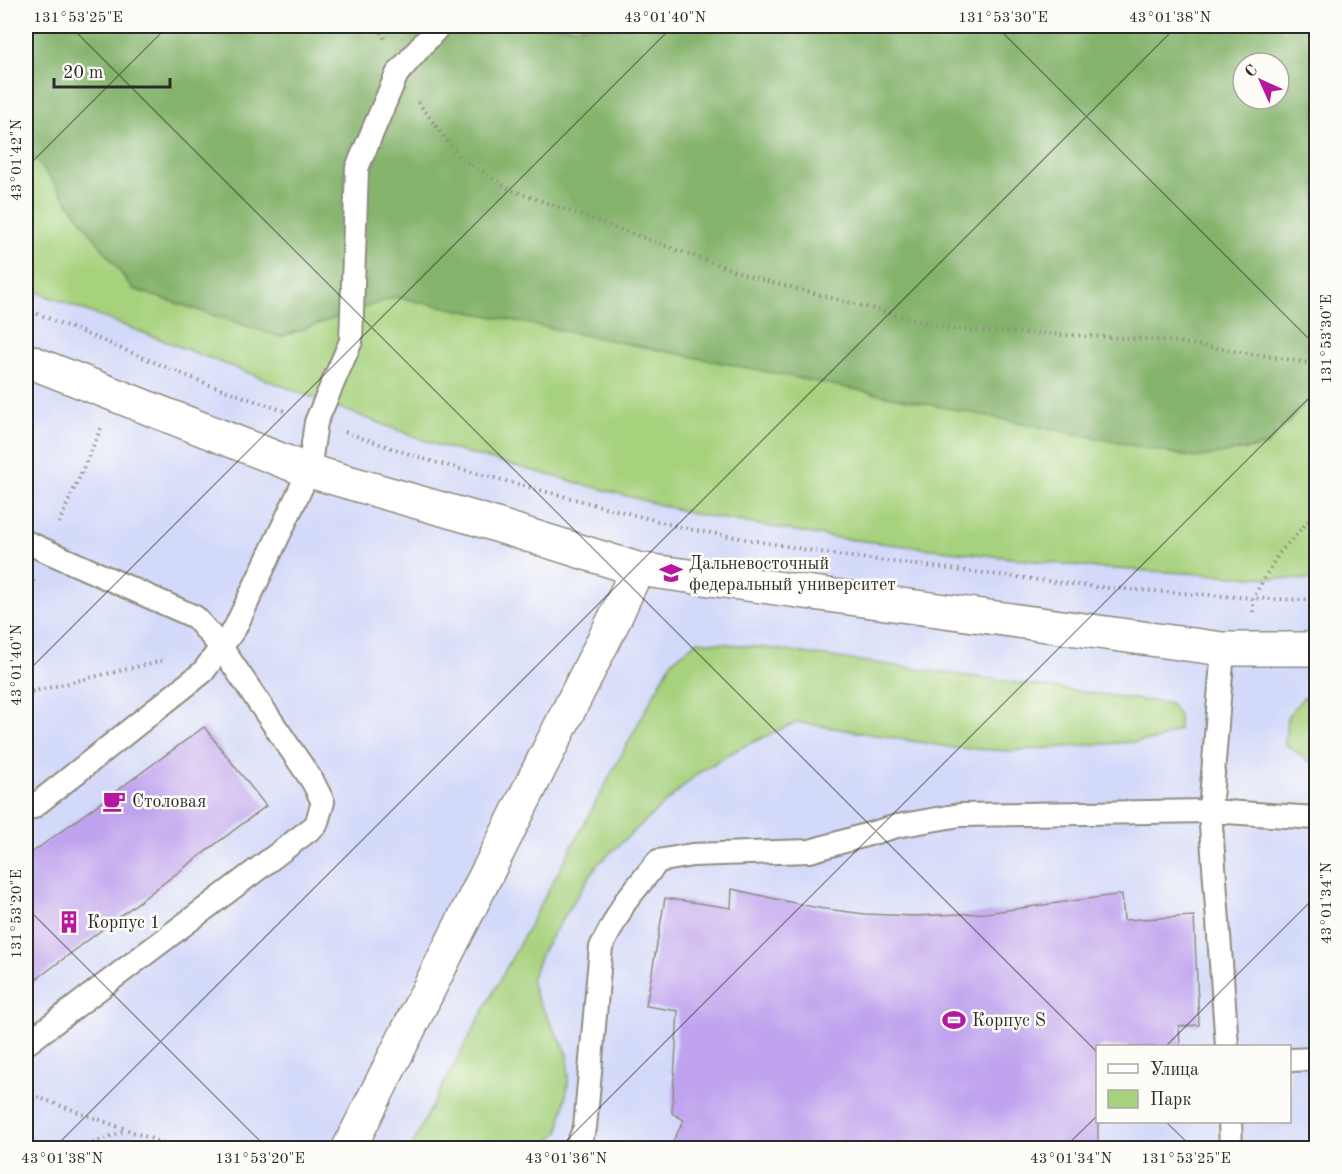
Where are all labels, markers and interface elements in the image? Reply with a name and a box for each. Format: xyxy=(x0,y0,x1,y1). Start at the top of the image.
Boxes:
text: 131°53'25"E xyxy=(33,11,123,26)
text: 43°01'40"N xyxy=(624,11,706,26)
text: 131°53'30"E xyxy=(958,11,1048,26)
text: 43°01'38"N xyxy=(1129,11,1211,26)
scale bar xyxy=(54,51,170,89)
north arrow xyxy=(1231,51,1291,111)
text: С xyxy=(1242,62,1261,81)
text: 20 m xyxy=(63,64,103,82)
text: 43°01'42"N xyxy=(10,119,25,201)
text: 131°53'30"E xyxy=(1320,294,1335,384)
place label: Дальневосточный федеральный университет xyxy=(689,555,896,595)
school or university icon: Дальневосточный федеральный университет xyxy=(658,560,684,586)
text: 43°01'40"N xyxy=(10,624,25,706)
cafe icon: Столовая xyxy=(101,788,127,814)
place label: Столовая xyxy=(132,793,206,811)
text: 43°01'34"N xyxy=(1320,862,1335,944)
text: 131°53'20"E xyxy=(10,869,25,959)
building icon: Корпус 1 xyxy=(56,909,82,935)
place label: Корпус 1 xyxy=(87,914,160,932)
sports icon: Корпус S xyxy=(941,1007,967,1033)
place label: Корпус S xyxy=(972,1012,1046,1030)
legend xyxy=(1096,1045,1291,1123)
text: Улица xyxy=(1150,1061,1199,1079)
text: Парк xyxy=(1150,1091,1191,1109)
text: 43°01'38"N xyxy=(21,1152,103,1167)
text: 131°53'20"E xyxy=(215,1152,305,1167)
text: 43°01'36"N xyxy=(525,1152,607,1167)
text: 43°01'34"N xyxy=(1030,1152,1112,1167)
text: 131°53'25"E xyxy=(1141,1152,1231,1167)

